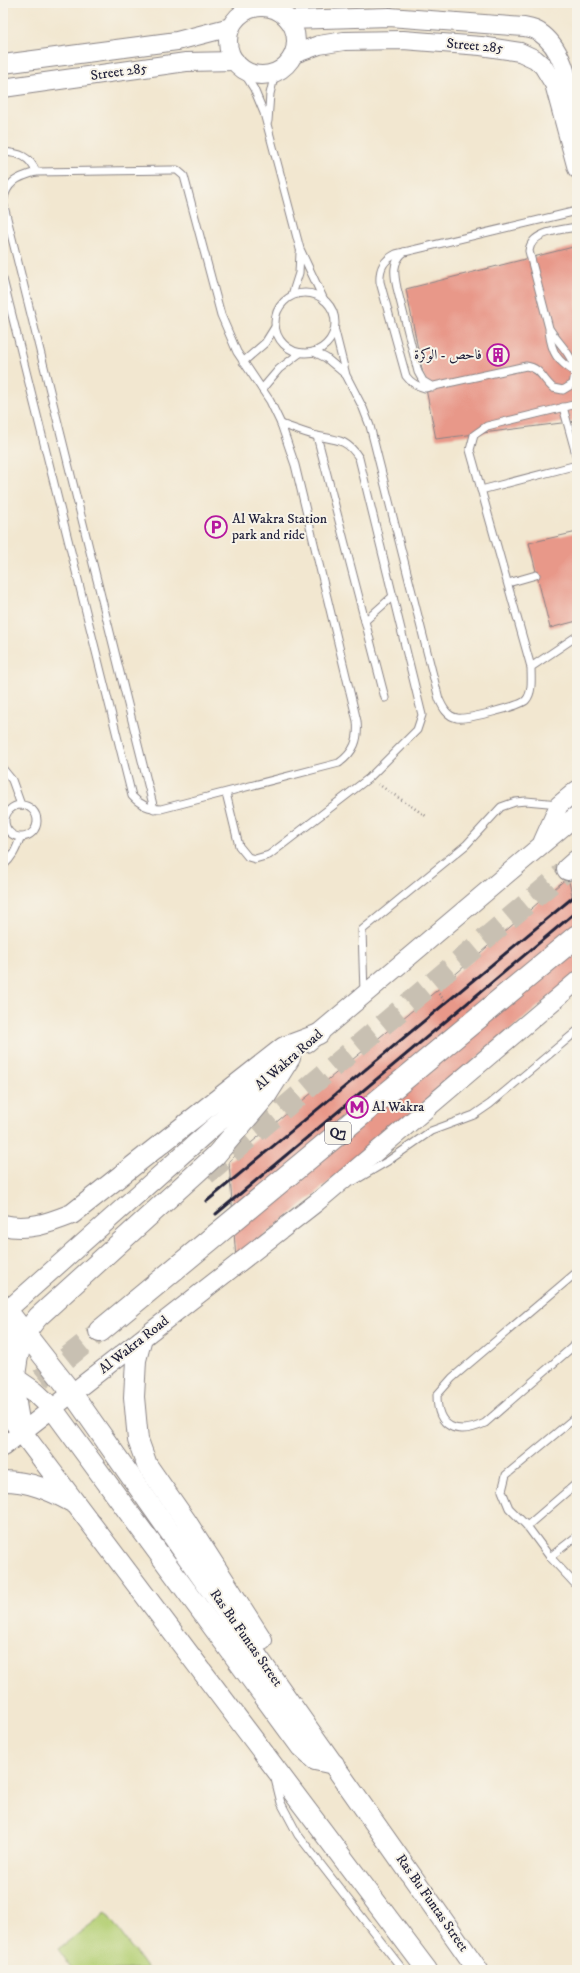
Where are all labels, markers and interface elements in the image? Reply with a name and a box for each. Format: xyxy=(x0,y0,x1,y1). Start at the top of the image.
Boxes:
street label: Street 285 xyxy=(446,35,504,57)
street label: Street 285 xyxy=(90,59,148,85)
building icon: فاحص - الوكرة xyxy=(485,342,511,368)
place label: فاحص - الوكرة xyxy=(414,346,482,364)
place label: Al Wakra Station park and ride xyxy=(231,510,328,544)
parking icon: Al Wakra Station park and ride xyxy=(203,514,229,540)
street label: Al Wakra Road xyxy=(251,1026,327,1094)
metro station icon: Al Wakra xyxy=(344,1094,370,1120)
place label: Al Wakra xyxy=(372,1098,424,1116)
road number: Q7 xyxy=(325,1122,351,1144)
street label: Al Wakra Road xyxy=(95,1312,173,1378)
street label: Ras Bu Funtas Street xyxy=(206,1586,287,1691)
street label: Ras Bu Funtas Street xyxy=(392,1851,473,1956)

